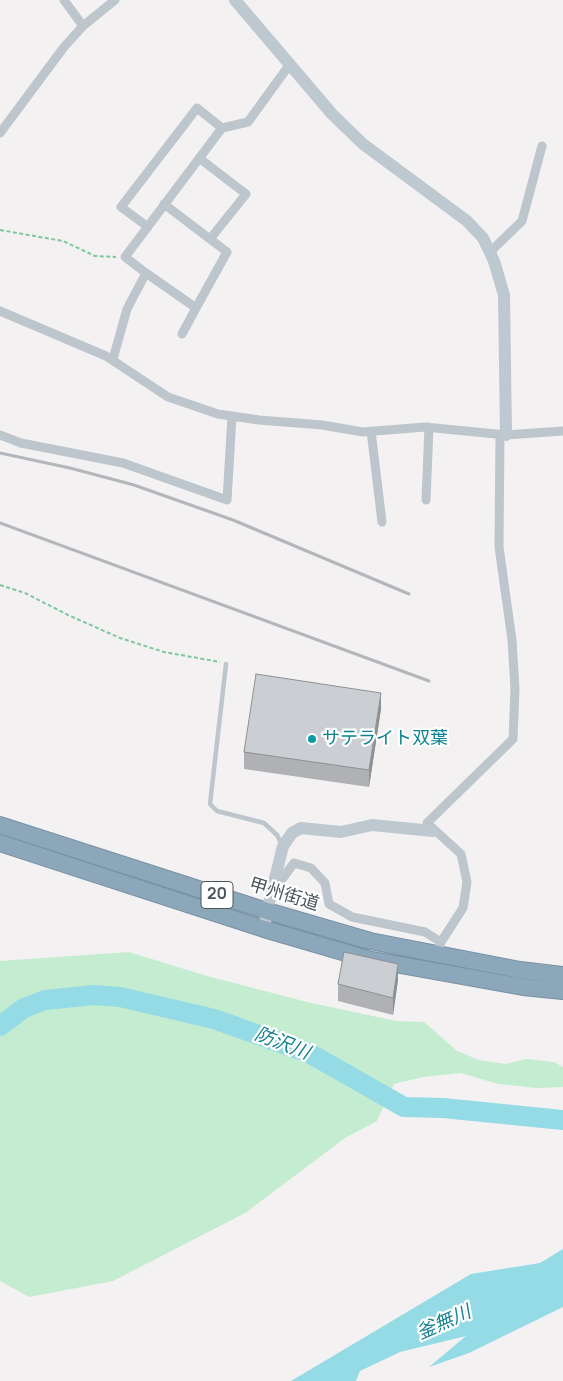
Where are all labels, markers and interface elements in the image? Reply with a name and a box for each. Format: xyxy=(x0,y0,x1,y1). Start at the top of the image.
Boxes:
place label: サテライト双葉 xyxy=(322,728,448,750)
marker: サテライト双葉 xyxy=(306,733,318,745)
street label: 甲州街道 xyxy=(246,874,322,916)
road number: 20 xyxy=(201,882,233,908)
water label: 防沢川 xyxy=(251,1023,313,1065)
water label: 釜無川 xyxy=(413,1301,475,1345)

